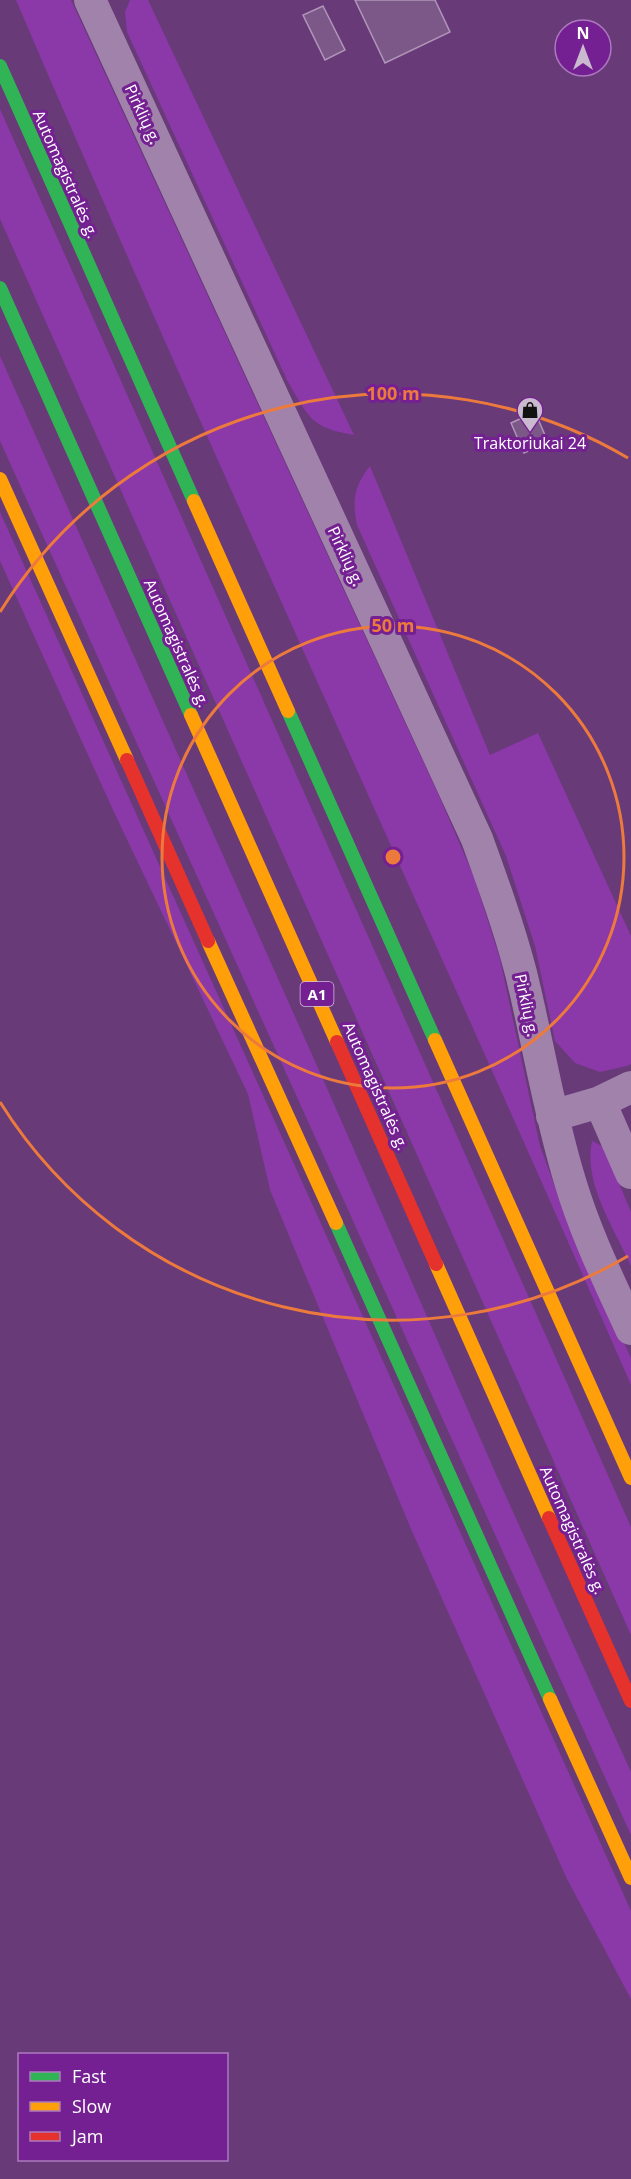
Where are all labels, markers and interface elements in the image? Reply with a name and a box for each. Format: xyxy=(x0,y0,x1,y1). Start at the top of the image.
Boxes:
north arrow xyxy=(553,18,613,78)
text: N xyxy=(576,22,590,44)
street label: Pirklių g. xyxy=(120,81,166,147)
street label: Automagistralės g. xyxy=(28,106,104,242)
text: 100 m xyxy=(366,381,420,405)
shop icon: Traktoriukai 24 xyxy=(515,395,545,433)
place label: Traktoriukai 24 xyxy=(474,432,586,454)
street label: Pirklių g. xyxy=(323,523,369,589)
street label: Automagistralės g. xyxy=(139,575,215,711)
text: 50 m xyxy=(372,613,414,637)
centre of rings xyxy=(383,847,403,867)
street label: Pirklių g. xyxy=(510,972,544,1038)
road number: A1 xyxy=(300,982,334,1006)
street label: Automagistralės g. xyxy=(338,1018,414,1154)
street label: Automagistralės g. xyxy=(535,1462,611,1598)
legend xyxy=(18,2053,228,2161)
text: Fast xyxy=(72,2064,106,2088)
text: Slow xyxy=(72,2094,111,2118)
text: Jam xyxy=(70,2124,104,2148)

